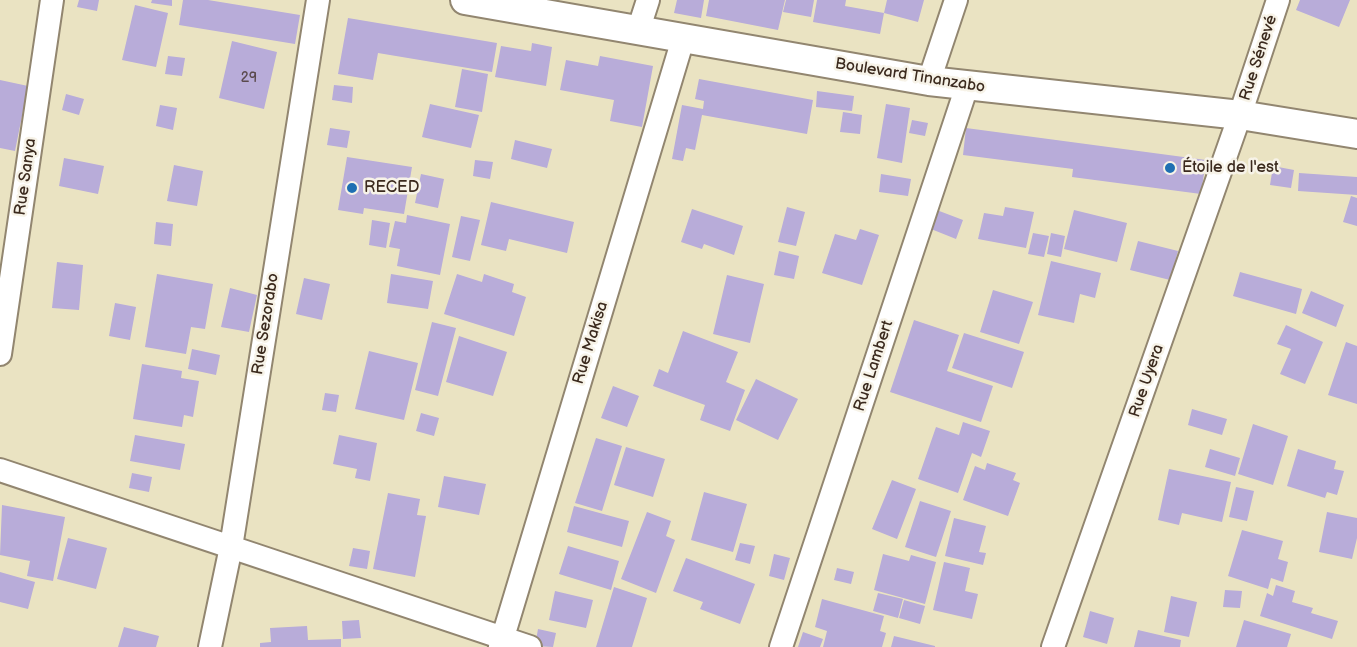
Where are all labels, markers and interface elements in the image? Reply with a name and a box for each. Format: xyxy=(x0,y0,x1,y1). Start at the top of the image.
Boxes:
street label: Rue Sénevé xyxy=(1236,13,1282,103)
street label: Boulevard Tinanzabo xyxy=(834,55,986,97)
house number: 29 xyxy=(241,70,257,86)
street label: Rue Sanya xyxy=(11,137,41,217)
place label: Étoile de l'est xyxy=(1182,158,1279,178)
marker: Étoile de l'est xyxy=(1163,161,1177,175)
place label: RECED xyxy=(364,178,419,198)
marker: RECED xyxy=(345,181,359,195)
street label: Rue Sezorabo xyxy=(249,272,283,376)
street label: Rue Makisa xyxy=(569,299,613,387)
street label: Rue Lambert xyxy=(850,318,898,414)
street label: Rue Uyera xyxy=(1126,342,1168,420)

